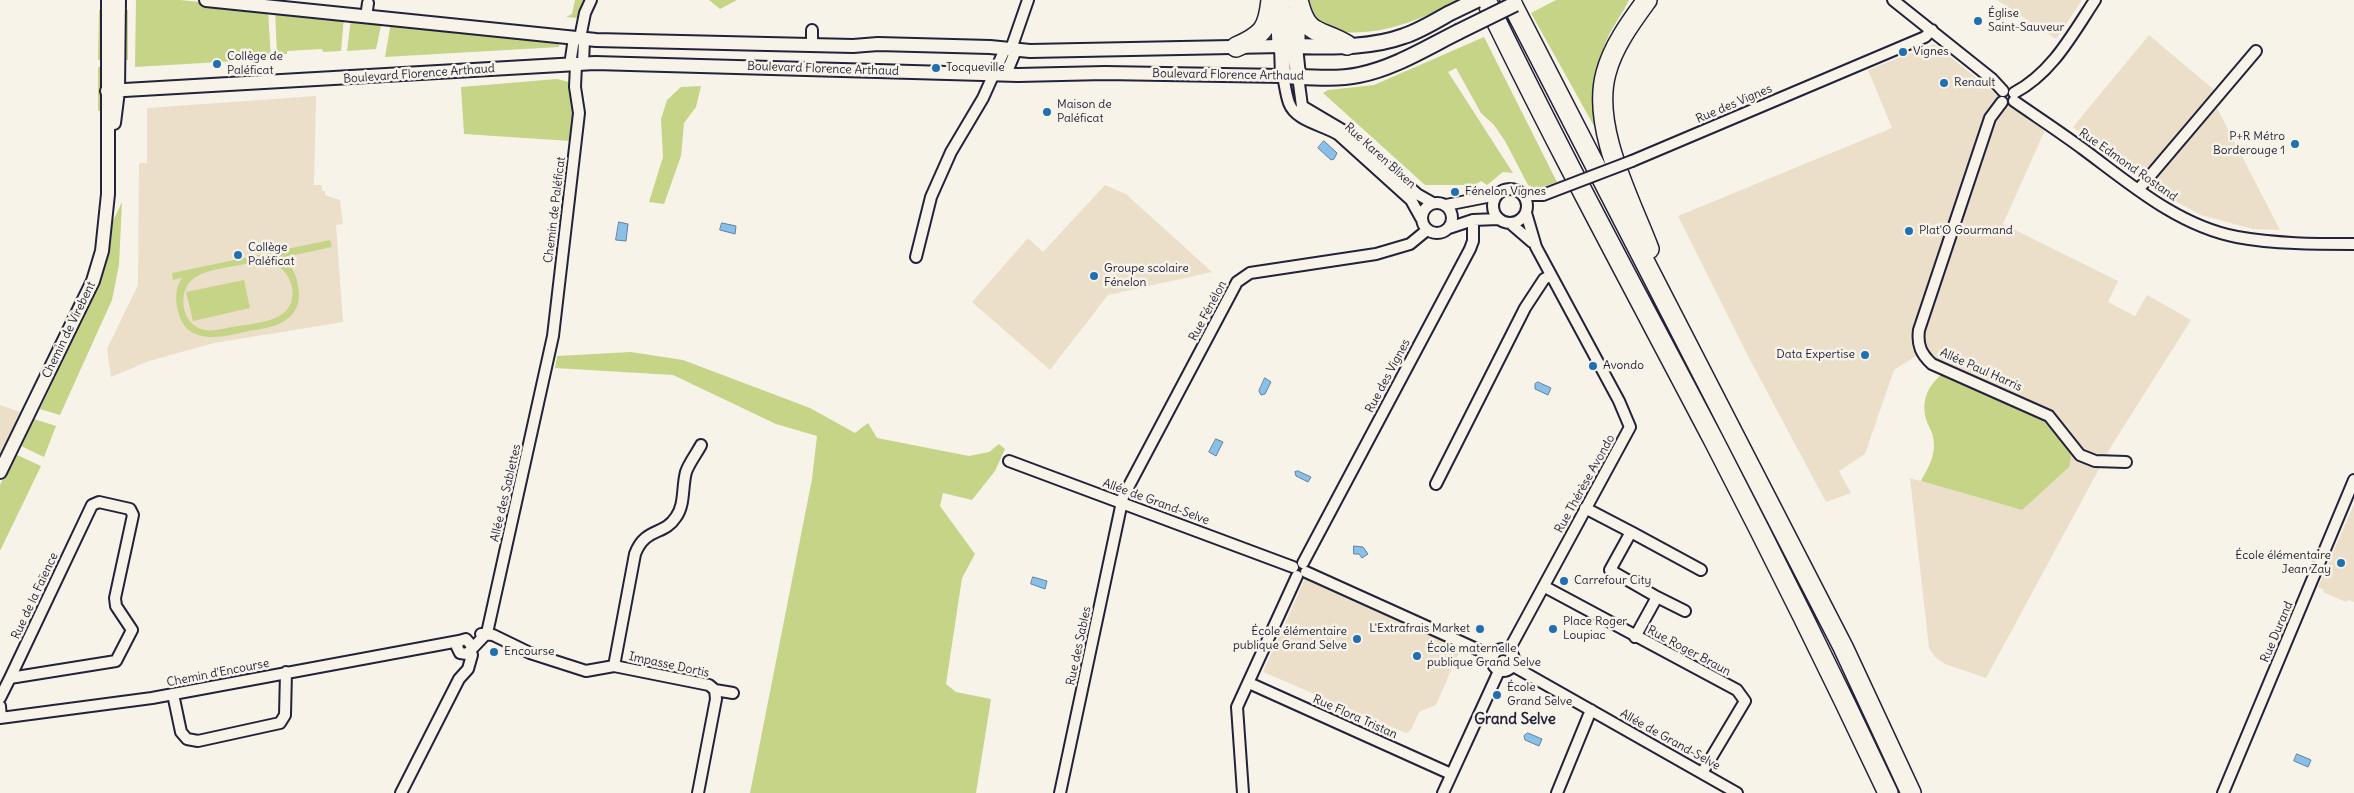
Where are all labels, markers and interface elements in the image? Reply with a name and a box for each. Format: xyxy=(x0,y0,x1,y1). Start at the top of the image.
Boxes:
place label: Église Saint-Sauveur xyxy=(1988,7,2064,35)
marker: Église Saint-Sauveur xyxy=(1972,15,1984,27)
place label: Vignes xyxy=(1913,45,1949,59)
marker: Vignes xyxy=(1897,46,1909,58)
place label: Collège de Paléficat xyxy=(227,50,283,78)
marker: Collège de Paléficat xyxy=(211,58,223,70)
street label: Boulevard Florence Arthaud xyxy=(747,59,899,79)
place label: Tocqueville xyxy=(946,61,1005,75)
street label: Boulevard Florence Arthaud xyxy=(343,62,495,86)
marker: Tocqueville xyxy=(930,62,942,74)
street label: Boulevard Florence Arthaud xyxy=(1152,66,1304,84)
place label: Renault xyxy=(1954,76,1995,90)
marker: Renault xyxy=(1938,77,1950,89)
street label: Rue des Vignes xyxy=(1694,81,1774,127)
place label: Maison de Paléficat xyxy=(1057,98,1112,126)
marker: Maison de Paléficat xyxy=(1041,106,1053,118)
street label: Rue Karen Blixen xyxy=(1341,120,1419,192)
street label: Rue Edmond Rostand xyxy=(2076,126,2180,204)
place label: P+R Métro Borderouge 1 xyxy=(2213,130,2285,158)
marker: P+R Métro Borderouge 1 xyxy=(2289,138,2301,150)
street label: Chemin de Paléficat xyxy=(541,156,569,264)
place label: Fénelon Vignes xyxy=(1465,185,1546,199)
marker: Fénelon Vignes xyxy=(1449,186,1461,198)
place label: Plat'O Gourmand xyxy=(1919,224,2013,238)
marker: Plat'O Gourmand xyxy=(1903,225,1915,237)
place label: Collège Paléficat xyxy=(248,241,294,269)
marker: Collège Paléficat xyxy=(232,249,244,261)
place label: Groupe scolaire Fénelon xyxy=(1104,262,1189,290)
marker: Groupe scolaire Fénelon xyxy=(1088,270,1100,282)
street label: Rue Fénélon xyxy=(1186,278,1230,344)
street label: Chemin de Virebent xyxy=(39,279,99,381)
street label: Rue des Vignes xyxy=(1363,337,1413,415)
street label: Allée Paul Harris xyxy=(1938,345,2024,395)
place label: Data Expertise xyxy=(1776,348,1855,362)
marker: Data Expertise xyxy=(1859,349,1871,361)
place label: Avondo xyxy=(1603,359,1644,373)
marker: Avondo xyxy=(1587,360,1599,372)
street label: Rue Thérèse Avondo xyxy=(1552,432,1618,536)
street label: Allée des Sablettes xyxy=(488,443,524,543)
street label: Allée de Grand-Selve xyxy=(1101,476,1211,528)
place label: École élémentaire Jean Zay xyxy=(2235,549,2331,577)
street label: Rue de la Faïence xyxy=(9,550,61,642)
marker: École élémentaire Jean Zay xyxy=(2335,557,2347,569)
place label: Carrefour City xyxy=(1574,574,1651,588)
marker: Carrefour City xyxy=(1558,575,1570,587)
street label: Rue Durand xyxy=(2258,599,2296,665)
street label: Rue des Sables xyxy=(1064,605,1094,687)
place label: Place Roger Loupiac xyxy=(1563,615,1627,643)
place label: L'Extrafrais Market xyxy=(1369,622,1470,636)
marker: L'Extrafrais Market xyxy=(1474,623,1486,635)
marker: Place Roger Loupiac xyxy=(1547,623,1559,635)
street label: Rue Roger Braun xyxy=(1645,623,1733,679)
place label: École élémentaire publique Grand Selve xyxy=(1233,625,1347,653)
marker: École élémentaire publique Grand Selve xyxy=(1351,633,1363,645)
place label: École maternelle publique Grand Selve xyxy=(1427,642,1541,670)
place label: Encourse xyxy=(504,645,555,659)
marker: Encourse xyxy=(488,646,500,658)
street label: Impasse Dortis xyxy=(627,649,711,681)
marker: École maternelle publique Grand Selve xyxy=(1411,650,1423,662)
street label: Chemin d'Encourse xyxy=(166,656,270,690)
place label: École Grand Selve xyxy=(1507,681,1572,709)
marker: École Grand Selve xyxy=(1491,689,1503,701)
street label: Rue Flora Tristan xyxy=(1311,692,1399,742)
street label: Allée de Grand-Selve xyxy=(1617,706,1723,774)
district label: Grand Selve xyxy=(1474,711,1556,729)

